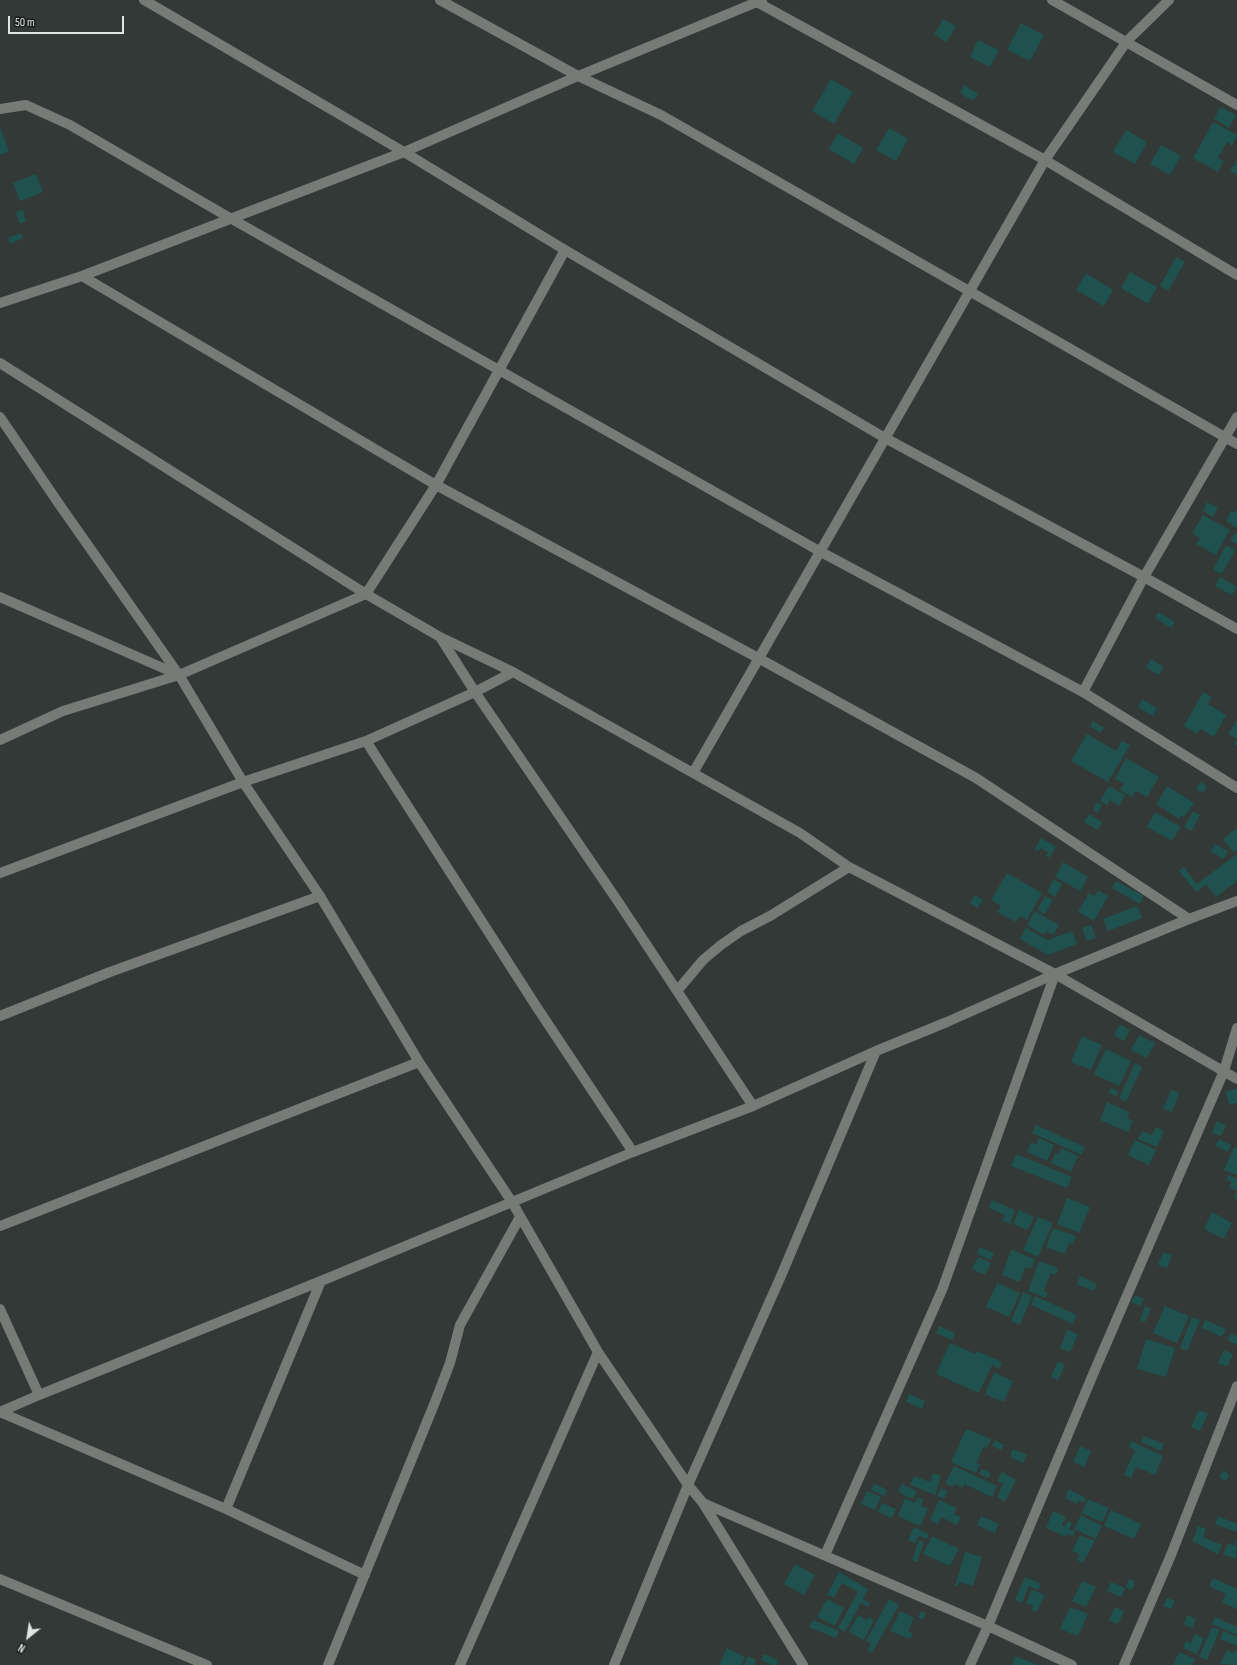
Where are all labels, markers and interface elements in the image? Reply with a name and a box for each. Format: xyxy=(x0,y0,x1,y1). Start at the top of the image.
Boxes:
scale bar xyxy=(10,8,126,34)
text: 50 m xyxy=(15,15,35,30)
north arrow xyxy=(8,1617,48,1657)
text: N xyxy=(16,1641,28,1655)

